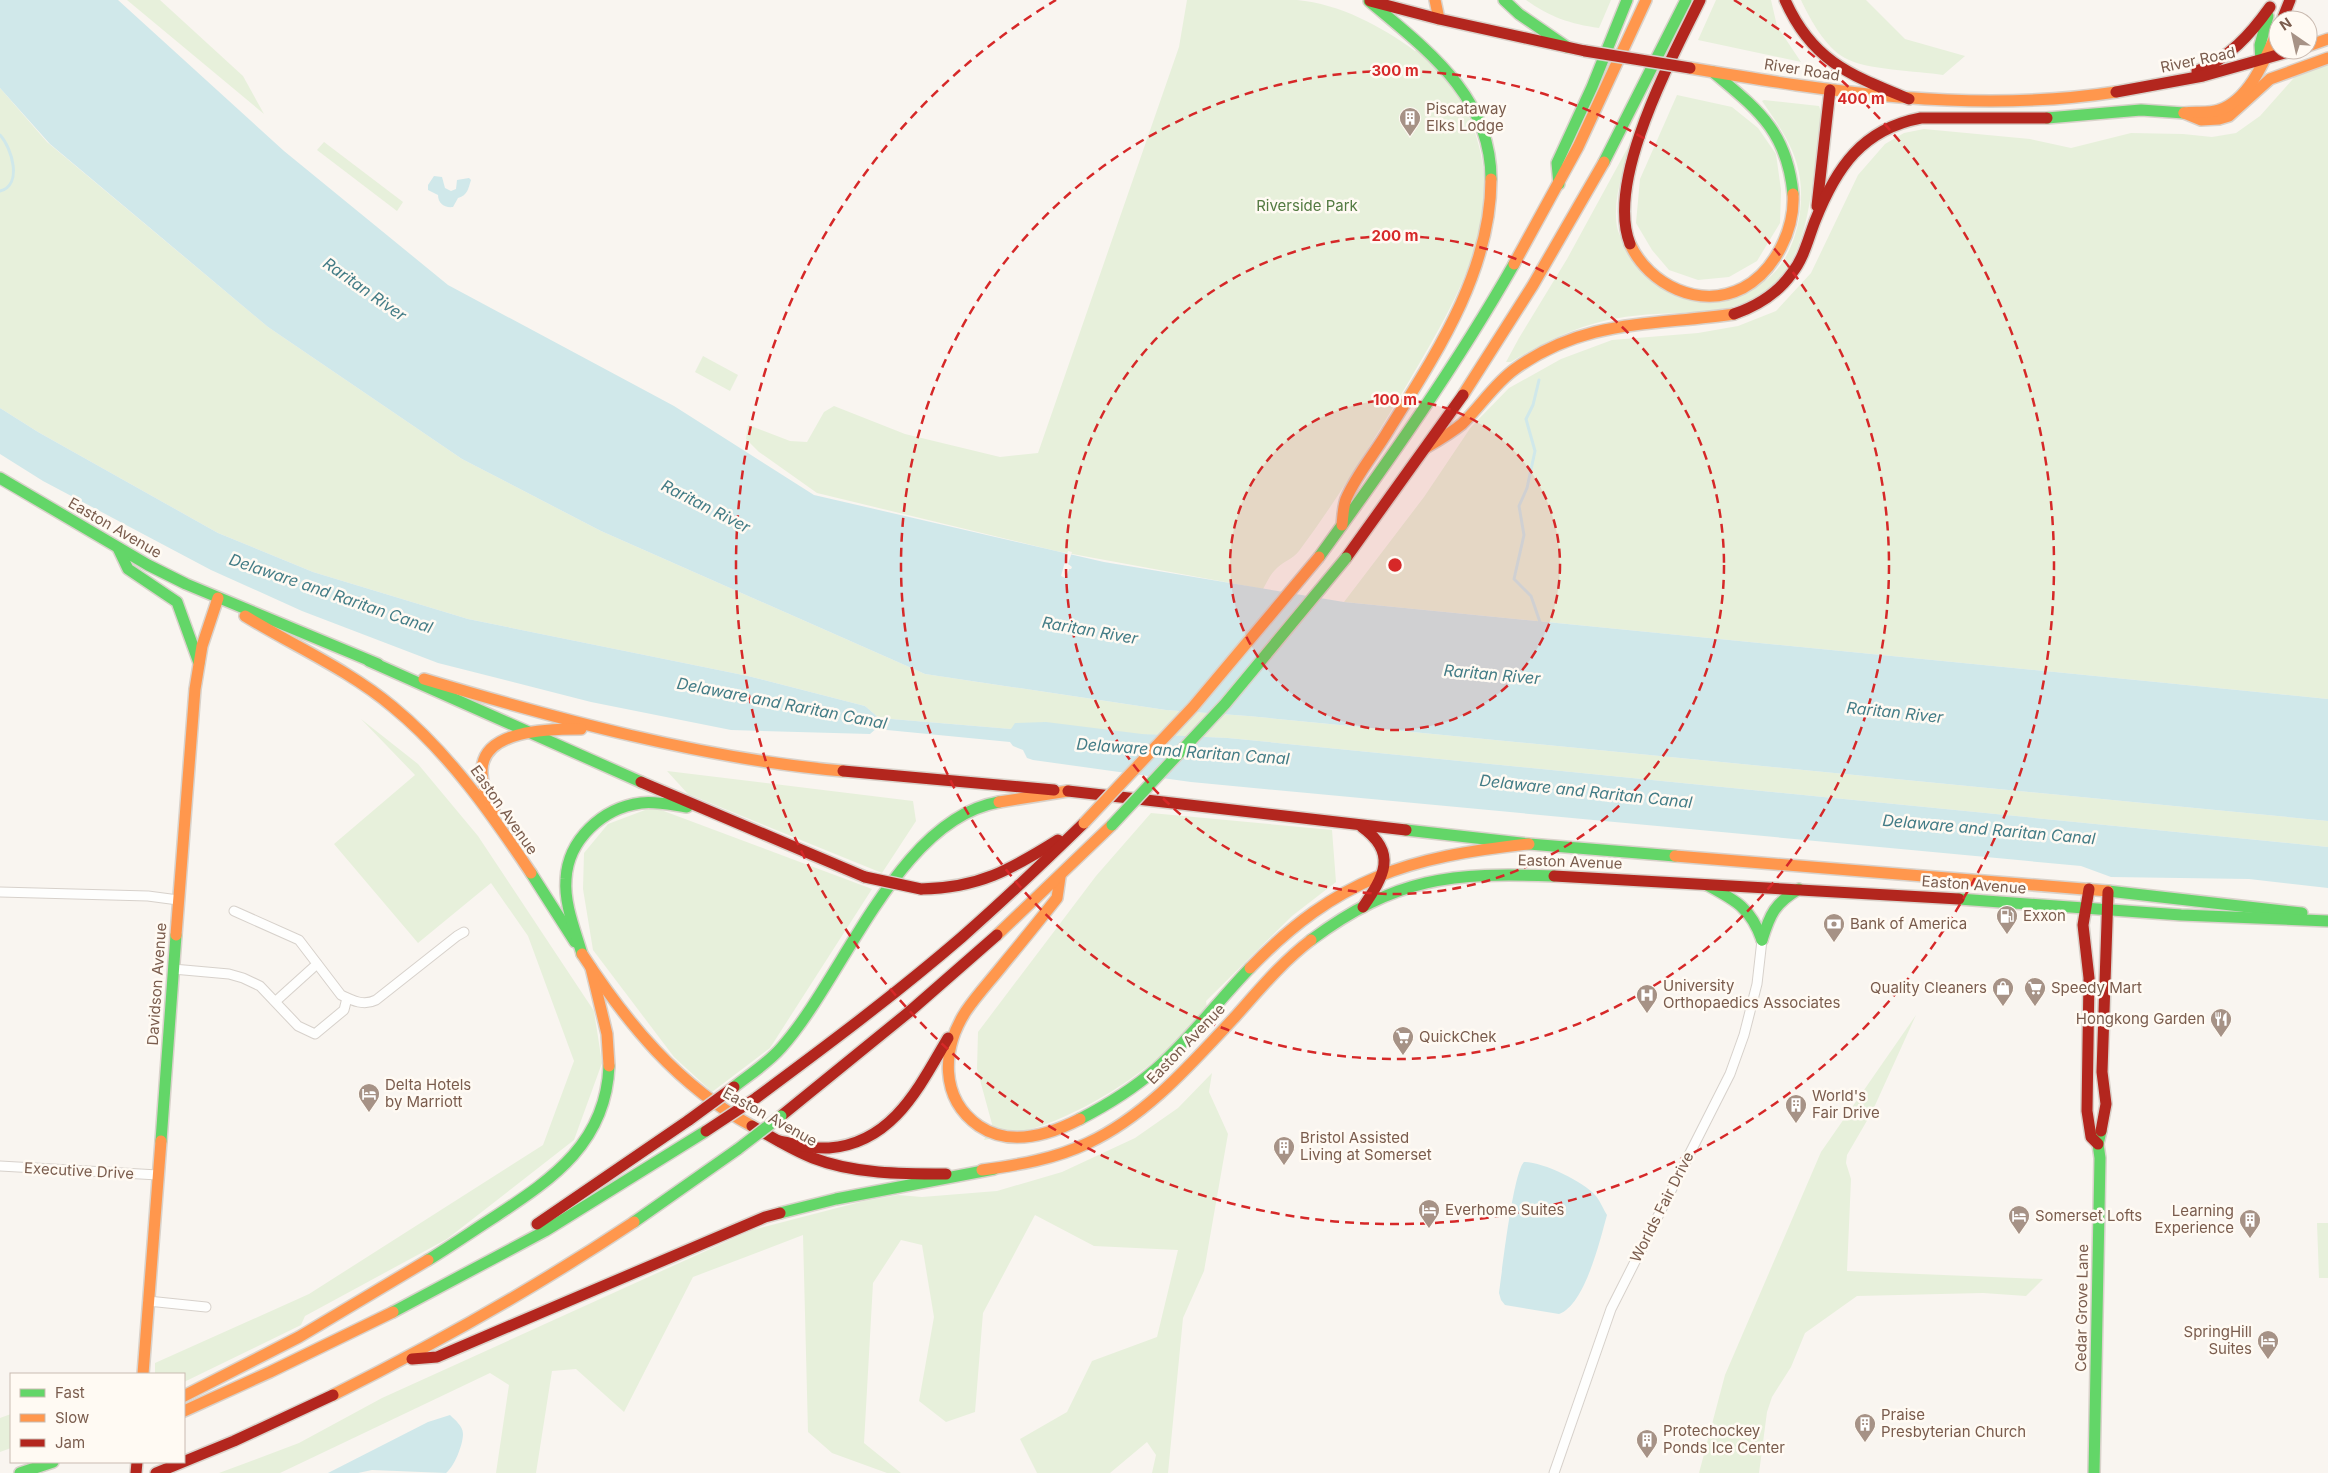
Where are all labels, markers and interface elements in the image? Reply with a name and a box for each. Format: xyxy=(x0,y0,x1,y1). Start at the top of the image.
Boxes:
north arrow xyxy=(2268,10,2318,60)
text: N xyxy=(2276,14,2295,34)
street label: River Road xyxy=(2159,42,2237,77)
street label: River Road xyxy=(1763,54,1841,85)
text: 300 m xyxy=(1371,61,1419,80)
text: 400 m xyxy=(1837,89,1885,108)
place label: Piscataway Elks Lodge xyxy=(1426,99,1507,135)
building icon: Piscataway Elks Lodge xyxy=(1398,106,1422,137)
park label: Riverside Park xyxy=(1256,196,1359,215)
text: 200 m xyxy=(1372,226,1418,245)
water label: Raritan River xyxy=(320,253,411,326)
text: 100 m xyxy=(1373,390,1417,409)
water label: Raritan River xyxy=(658,475,755,537)
street label: Easton Avenue xyxy=(65,493,165,562)
water label: Delaware and Raritan Canal xyxy=(227,549,435,637)
centre of rings xyxy=(1386,556,1404,574)
water label: Raritan River xyxy=(1040,612,1140,648)
water label: Raritan River xyxy=(1443,660,1542,688)
water label: Delaware and Raritan Canal xyxy=(675,673,889,733)
water label: Raritan River xyxy=(1846,697,1945,727)
water label: Delaware and Raritan Canal xyxy=(1076,734,1290,768)
street label: Easton Avenue xyxy=(467,761,542,858)
water label: Delaware and Raritan Canal xyxy=(1479,770,1693,812)
water label: Delaware and Raritan Canal xyxy=(1882,810,2096,848)
street label: Easton Avenue xyxy=(1517,850,1623,873)
street label: Easton Avenue xyxy=(1921,871,2027,898)
fuel station icon: Exxon xyxy=(1995,904,2019,935)
place label: Exxon xyxy=(2023,906,2066,925)
bank icon: Bank of America xyxy=(1822,912,1846,943)
place label: Bank of America xyxy=(1850,914,1967,933)
street label: Davidson Avenue xyxy=(143,922,170,1046)
place label: University Orthopaedics Associates xyxy=(1663,976,1840,1012)
shop icon: Quality Cleaners xyxy=(1991,976,2015,1007)
supermarket icon: Speedy Mart xyxy=(2023,976,2047,1007)
place label: Quality Cleaners xyxy=(1870,978,1987,997)
place label: Speedy Mart xyxy=(2051,978,2142,997)
hospital icon: University Orthopaedics Associates xyxy=(1635,983,1659,1014)
street label: Easton Avenue xyxy=(1142,999,1229,1088)
restaurant icon: Hongkong Garden xyxy=(2209,1007,2233,1038)
place label: Hongkong Garden xyxy=(2076,1009,2205,1028)
supermarket icon: QuickChek xyxy=(1391,1025,1415,1056)
place label: QuickChek xyxy=(1419,1027,1497,1046)
place label: Delta Hotels by Marriott xyxy=(385,1075,471,1111)
hotel icon: Delta Hotels by Marriott xyxy=(357,1082,381,1113)
street label: Easton Avenue xyxy=(720,1083,821,1150)
place label: World's Fair Drive xyxy=(1812,1086,1880,1122)
building icon: World's Fair Drive xyxy=(1784,1093,1808,1124)
place label: Bristol Assisted Living at Somerset xyxy=(1300,1128,1432,1164)
building icon: Bristol Assisted Living at Somerset xyxy=(1272,1135,1296,1166)
street label: Worlds Fair Drive xyxy=(1626,1148,1698,1265)
street label: Executive Drive xyxy=(24,1158,134,1183)
hotel icon: Everhome Suites xyxy=(1417,1198,1441,1229)
place label: Everhome Suites xyxy=(1445,1200,1564,1219)
place label: Learning Experience xyxy=(2154,1201,2234,1237)
hotel icon: Somerset Lofts xyxy=(2007,1204,2031,1235)
place label: Somerset Lofts xyxy=(2035,1206,2142,1225)
building icon: Learning Experience xyxy=(2238,1208,2262,1239)
street label: Cedar Grove Lane xyxy=(2071,1244,2092,1372)
place label: SpringHill Suites xyxy=(2184,1322,2252,1358)
hotel icon: SpringHill Suites xyxy=(2256,1329,2280,1360)
legend xyxy=(10,1373,185,1463)
text: Fast xyxy=(55,1383,85,1402)
place label: Praise Presbyterian Church xyxy=(1881,1405,2026,1441)
text: Slow xyxy=(55,1408,89,1427)
building icon: Praise Presbyterian Church xyxy=(1853,1412,1877,1443)
place label: Protechockey Ponds Ice Center xyxy=(1663,1421,1785,1457)
building icon: Protechockey Ponds Ice Center xyxy=(1635,1428,1659,1459)
text: Jam xyxy=(55,1433,85,1452)

